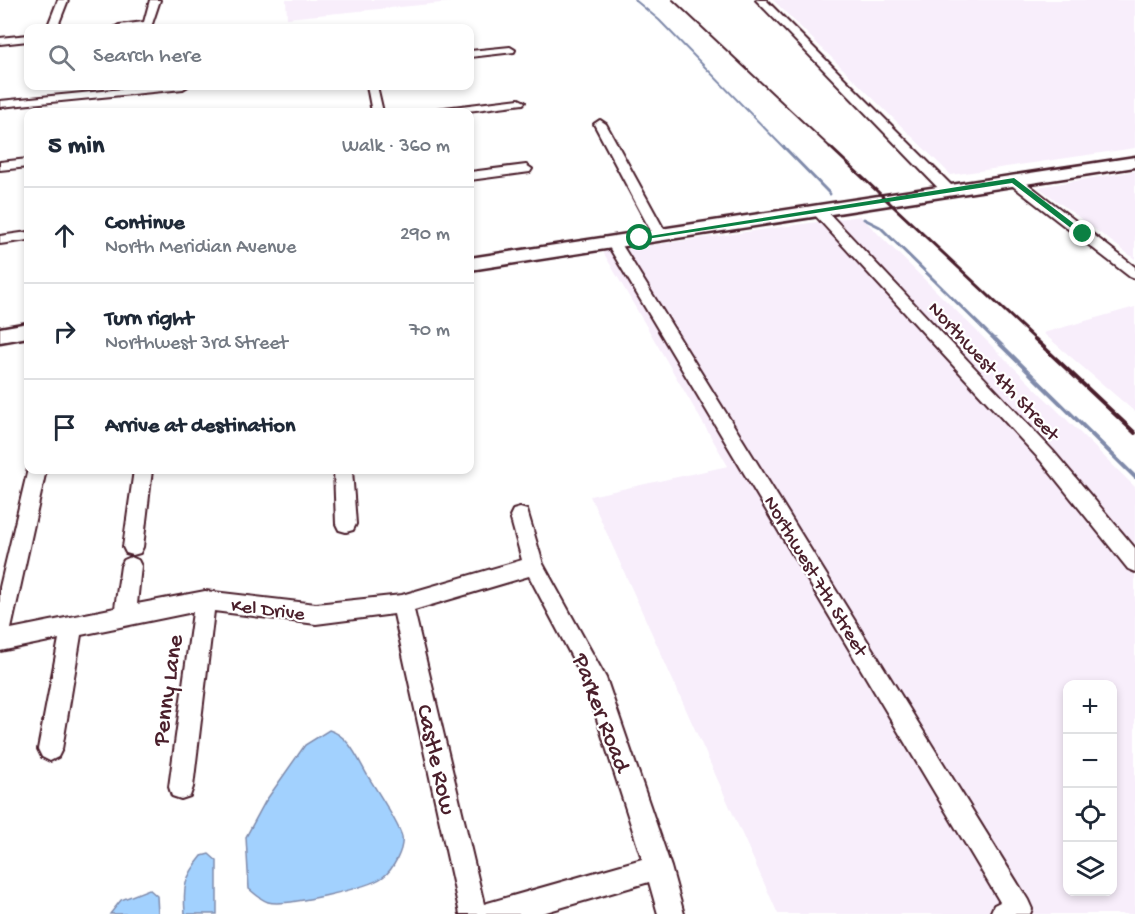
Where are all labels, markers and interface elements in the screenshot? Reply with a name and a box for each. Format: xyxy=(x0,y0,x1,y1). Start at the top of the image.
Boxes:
search box xyxy=(24,24,474,90)
icon: search xyxy=(45,41,78,74)
text: Search here xyxy=(93,44,201,70)
text: 5 min xyxy=(48,132,104,163)
text: Walk · 360 m xyxy=(342,136,450,159)
text: Continue xyxy=(105,211,185,237)
icon: ahead xyxy=(48,219,81,252)
route end xyxy=(1069,220,1095,246)
text: 290 m xyxy=(400,224,450,247)
route start xyxy=(626,224,652,250)
text: North Meridian Avenue xyxy=(105,237,296,260)
street label: Northwest 4th Street xyxy=(922,298,1064,448)
text: Turn right xyxy=(105,307,193,333)
icon: right xyxy=(48,315,81,348)
text: 70 m xyxy=(409,320,450,343)
text: Northwest 3rd Street xyxy=(105,333,288,356)
icon: arrive xyxy=(48,411,81,444)
text: Arrive at destination xyxy=(105,414,295,440)
street label: Northwest 7th Street xyxy=(757,492,872,663)
street label: Kel Drive xyxy=(229,596,306,627)
street label: Penny Lane xyxy=(147,632,192,749)
street label: Parker Road xyxy=(563,649,636,778)
map controls xyxy=(1063,680,1117,896)
button: + xyxy=(1063,680,1117,734)
street label: Castle Row xyxy=(408,702,461,818)
button: − xyxy=(1063,734,1117,788)
button: locate xyxy=(1063,788,1117,842)
button: layers xyxy=(1063,842,1117,896)

